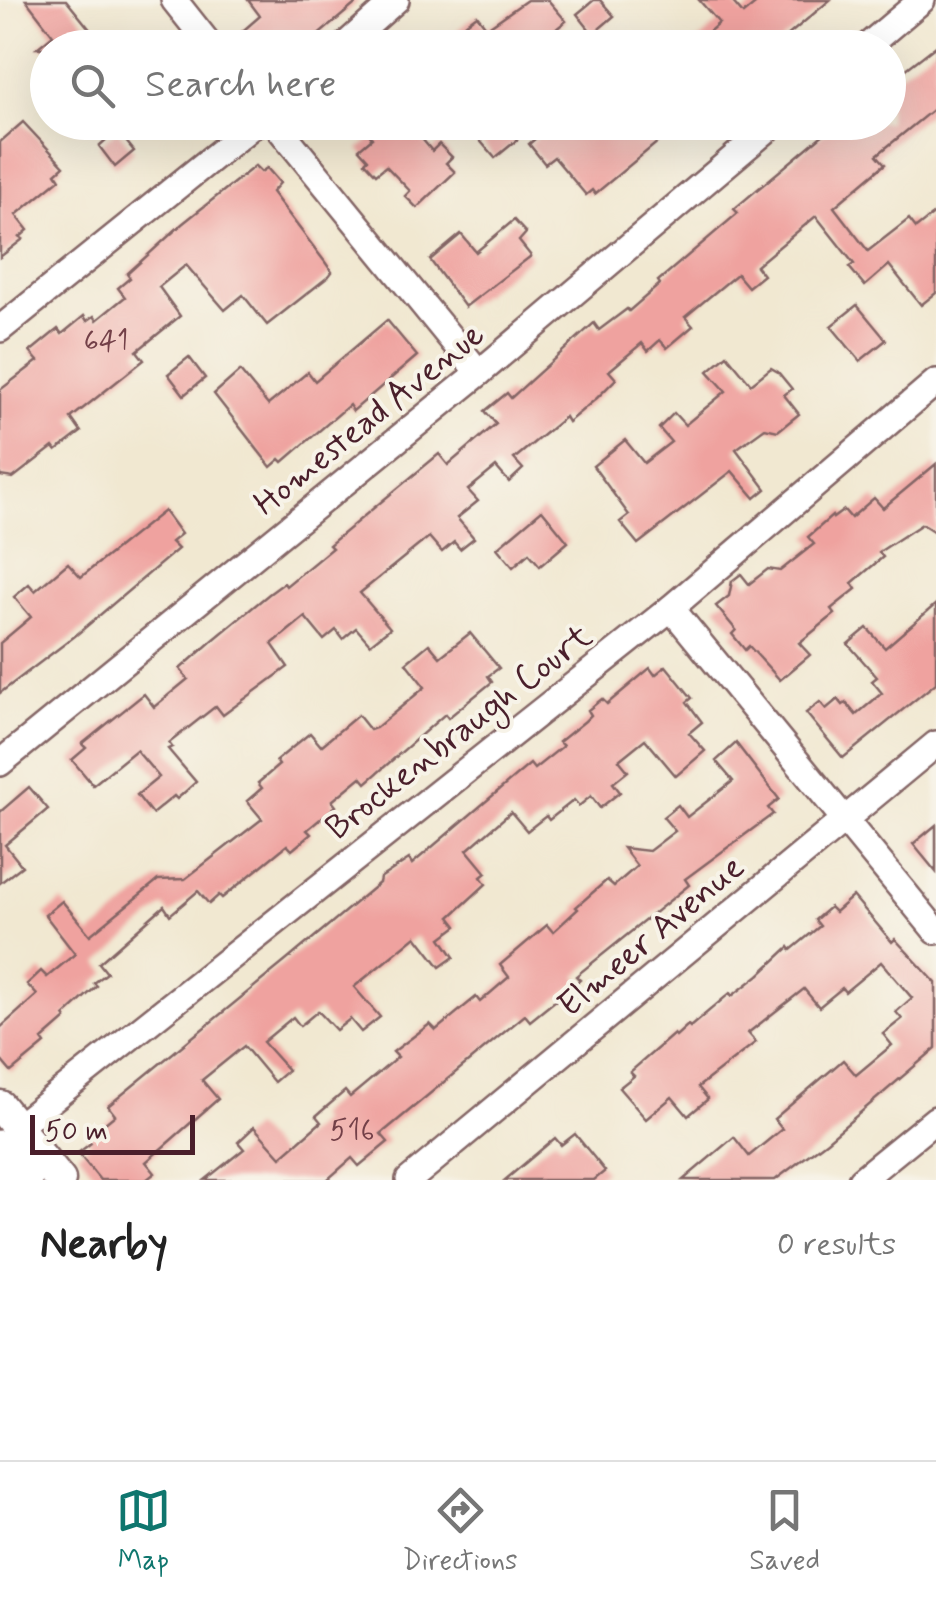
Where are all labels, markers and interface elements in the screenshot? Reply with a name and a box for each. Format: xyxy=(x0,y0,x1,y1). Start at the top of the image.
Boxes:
search box xyxy=(30,30,906,140)
icon: search xyxy=(65,58,120,113)
text: Search here xyxy=(145,61,336,110)
street label: Homestead Avenue xyxy=(244,312,494,527)
house number: 641 xyxy=(83,322,129,361)
street label: Brockenbraugh Court xyxy=(317,614,604,853)
street label: Elmeer Avenue xyxy=(548,845,754,1028)
scale bar xyxy=(30,1110,195,1154)
house number: 516 xyxy=(329,1111,375,1150)
text: 50 m xyxy=(45,1114,108,1151)
text: Nearby xyxy=(40,1218,168,1273)
text: 0 results xyxy=(777,1224,896,1266)
tab: Map xyxy=(116,1483,171,1580)
tab: Directions xyxy=(403,1483,518,1580)
tab: Saved xyxy=(749,1483,820,1580)

